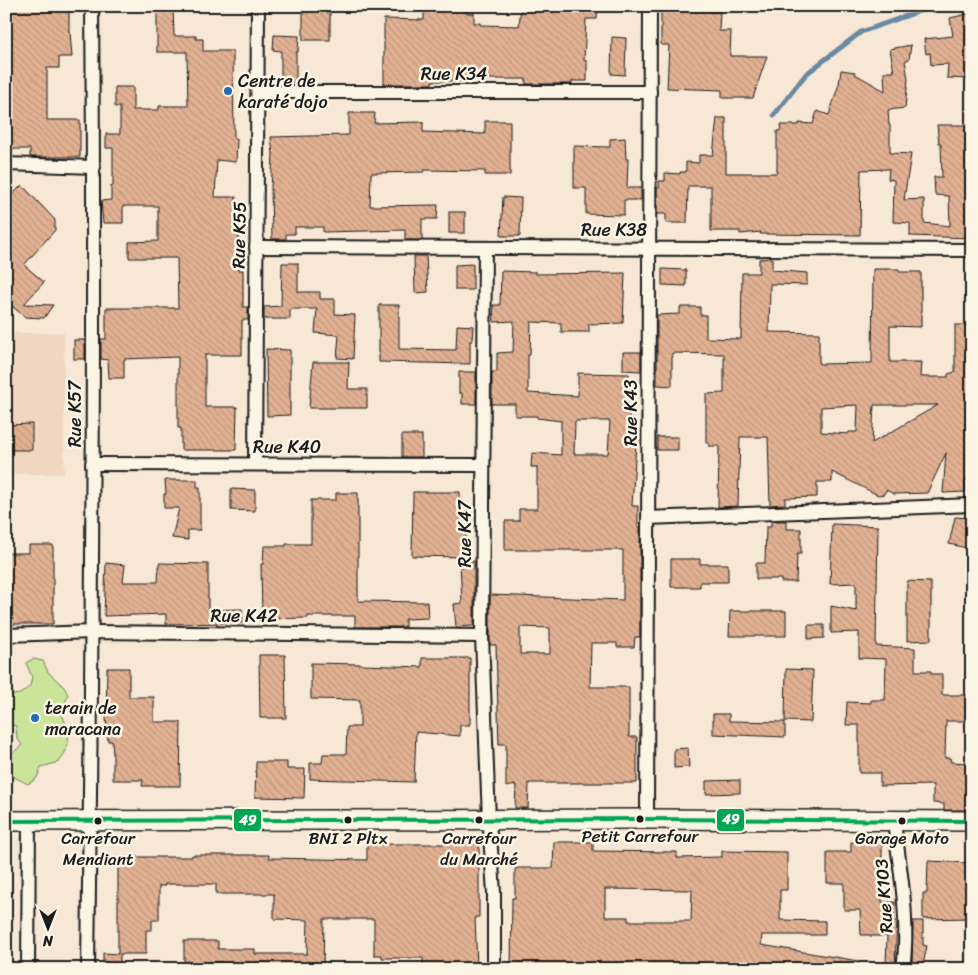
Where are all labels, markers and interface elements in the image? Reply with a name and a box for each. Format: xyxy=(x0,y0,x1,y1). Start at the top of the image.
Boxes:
street label: Rue K34 xyxy=(421,58,487,90)
place label: Centre de karaté dojo xyxy=(238,65,328,118)
marker: Centre de karaté dojo xyxy=(222,85,234,97)
street label: Rue K55 xyxy=(222,201,256,269)
street label: Rue K38 xyxy=(581,214,647,246)
street label: Rue K57 xyxy=(59,379,91,447)
street label: Rue K43 xyxy=(615,380,647,446)
street label: Rue K40 xyxy=(253,431,321,463)
street label: Rue K47 xyxy=(449,499,481,567)
street label: Rue K42 xyxy=(210,600,278,632)
place label: terain de maracana xyxy=(45,692,121,745)
marker: terain de maracana xyxy=(29,712,41,724)
text: 49 xyxy=(721,807,740,832)
line badge: 49 xyxy=(233,808,262,832)
text: 49 xyxy=(238,808,257,833)
line badge: 49 xyxy=(716,808,745,832)
marker: Petit Carrefour xyxy=(635,814,645,824)
marker: BNI 2 Pltx xyxy=(343,815,353,825)
marker: Carrefour du Marché xyxy=(474,815,484,825)
marker: Carrefour Mendiant xyxy=(93,816,103,826)
marker: Garage Moto xyxy=(897,816,907,826)
place label: Petit Carrefour xyxy=(582,821,699,851)
place label: Carrefour Mendiant xyxy=(61,823,136,874)
place label: BNI 2 Pltx xyxy=(309,823,388,853)
place label: Carrefour du Marché xyxy=(440,823,518,874)
place label: Garage Moto xyxy=(855,823,949,853)
street label: Rue K103 xyxy=(865,858,903,934)
north arrow xyxy=(22,902,72,952)
text: N xyxy=(43,928,54,953)

